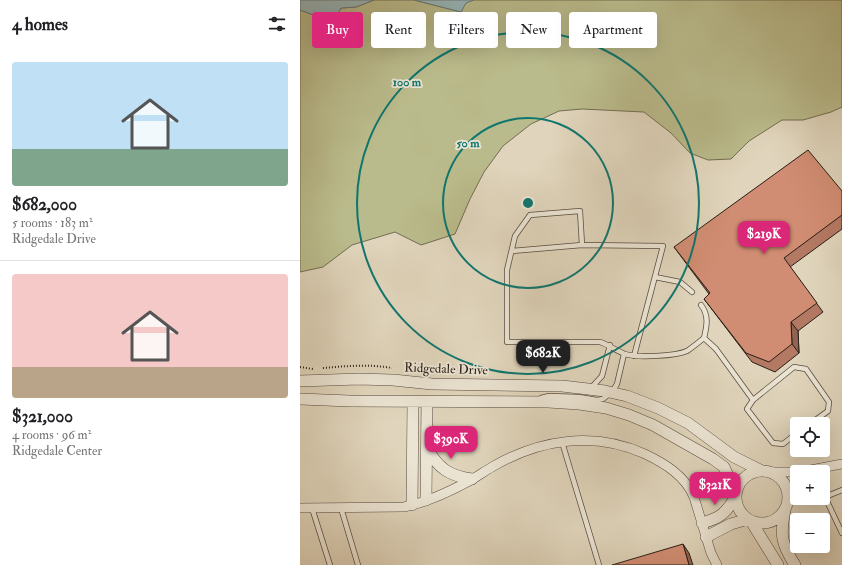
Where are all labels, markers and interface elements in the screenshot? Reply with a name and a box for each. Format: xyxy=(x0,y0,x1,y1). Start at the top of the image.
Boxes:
chip: Buy xyxy=(312,12,363,48)
chip: Rent xyxy=(371,12,426,48)
chip: Filters xyxy=(434,12,498,48)
chip: New xyxy=(506,12,561,48)
chip: Apartment xyxy=(569,12,657,48)
icon: filters xyxy=(266,13,288,35)
text: 4 homes xyxy=(12,14,68,35)
text: 100 m xyxy=(393,75,422,90)
icon: home xyxy=(114,88,186,160)
text: 50 m xyxy=(456,136,480,151)
text: $682,000 xyxy=(12,194,77,215)
centre of rings xyxy=(521,196,535,210)
text: 5 rooms · 183 m² xyxy=(12,215,93,231)
pin: $219K xyxy=(736,221,792,255)
text: $219K xyxy=(747,226,781,242)
text: Ridgedale Drive xyxy=(12,231,96,247)
icon: home xyxy=(114,300,186,372)
pin: $682K xyxy=(515,340,571,374)
text: $682K xyxy=(525,345,561,361)
street label: Ridgedale Drive xyxy=(404,360,489,378)
text: $321,000 xyxy=(12,406,73,427)
map controls xyxy=(790,417,830,553)
button: locate xyxy=(790,417,830,457)
pin: $390K xyxy=(423,426,479,460)
text: 4 rooms · 96 m² xyxy=(12,427,91,443)
text: $390K xyxy=(434,431,468,447)
text: Ridgedale Center xyxy=(12,443,102,459)
button: + xyxy=(790,465,830,505)
pin: $321K xyxy=(687,472,743,506)
text: $321K xyxy=(699,477,731,493)
button: − xyxy=(790,513,830,553)

